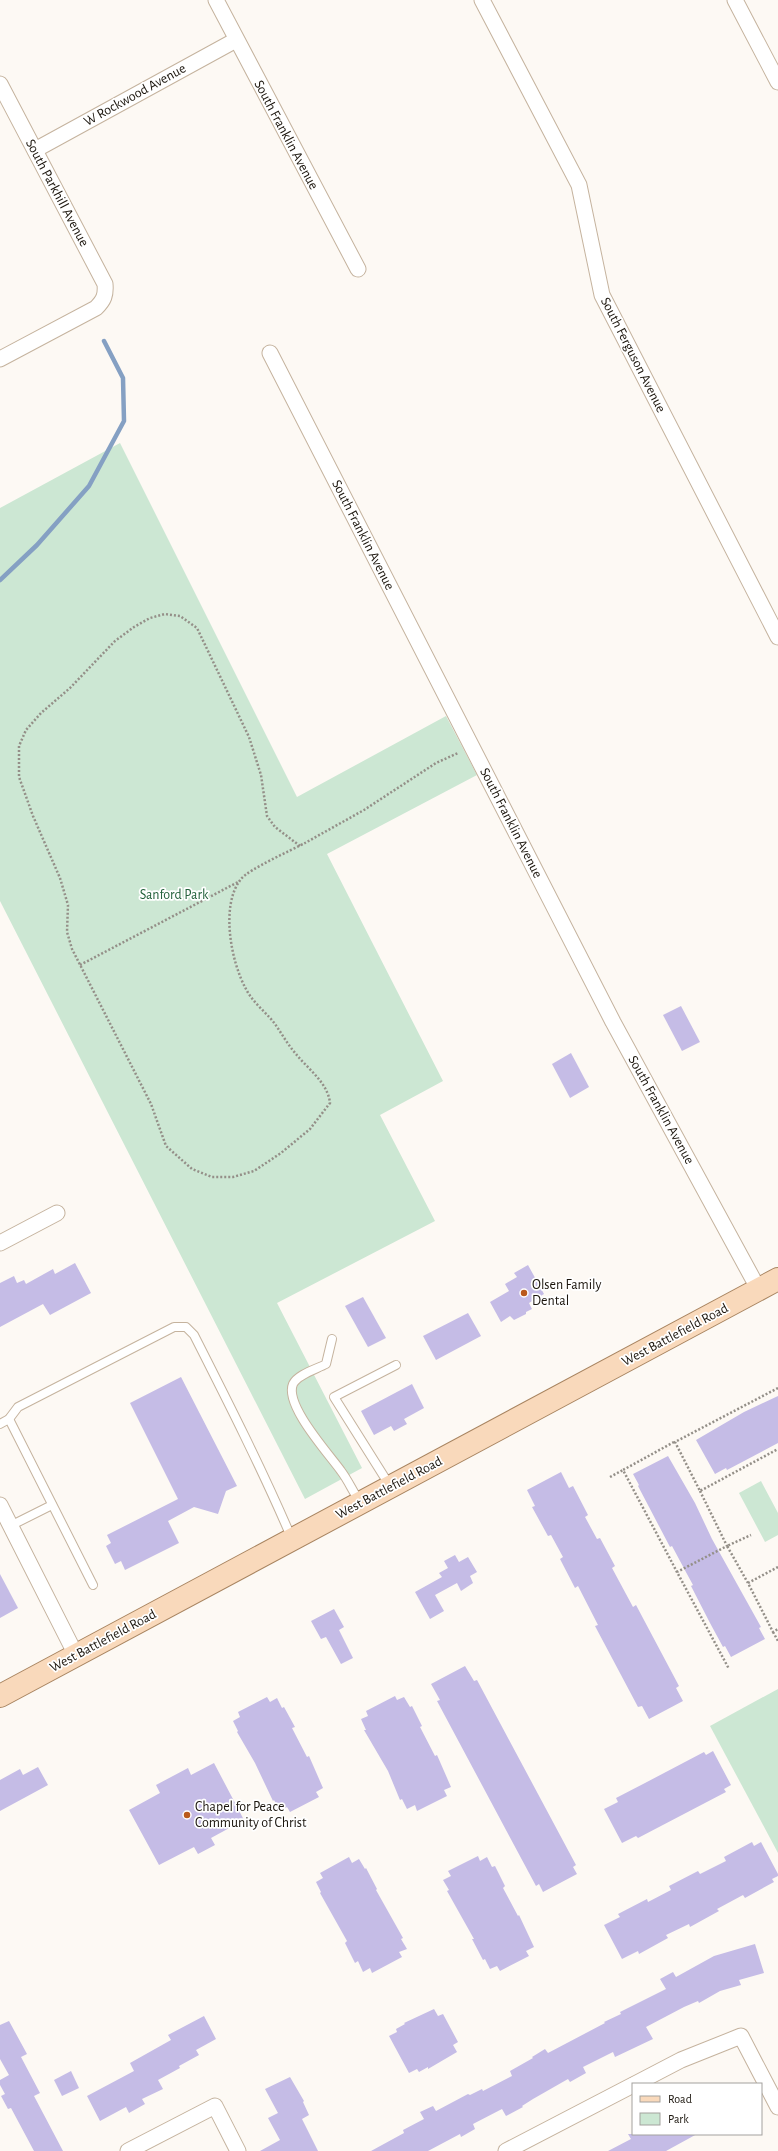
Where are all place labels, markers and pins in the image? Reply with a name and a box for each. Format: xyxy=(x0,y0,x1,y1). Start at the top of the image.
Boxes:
place label: Olsen Family Dental xyxy=(532,1278,602,1308)
marker: Olsen Family Dental xyxy=(519,1288,529,1298)
place label: Chapel for Peace Community of Christ xyxy=(195,1800,307,1830)
marker: Chapel for Peace Community of Christ xyxy=(182,1810,192,1820)

